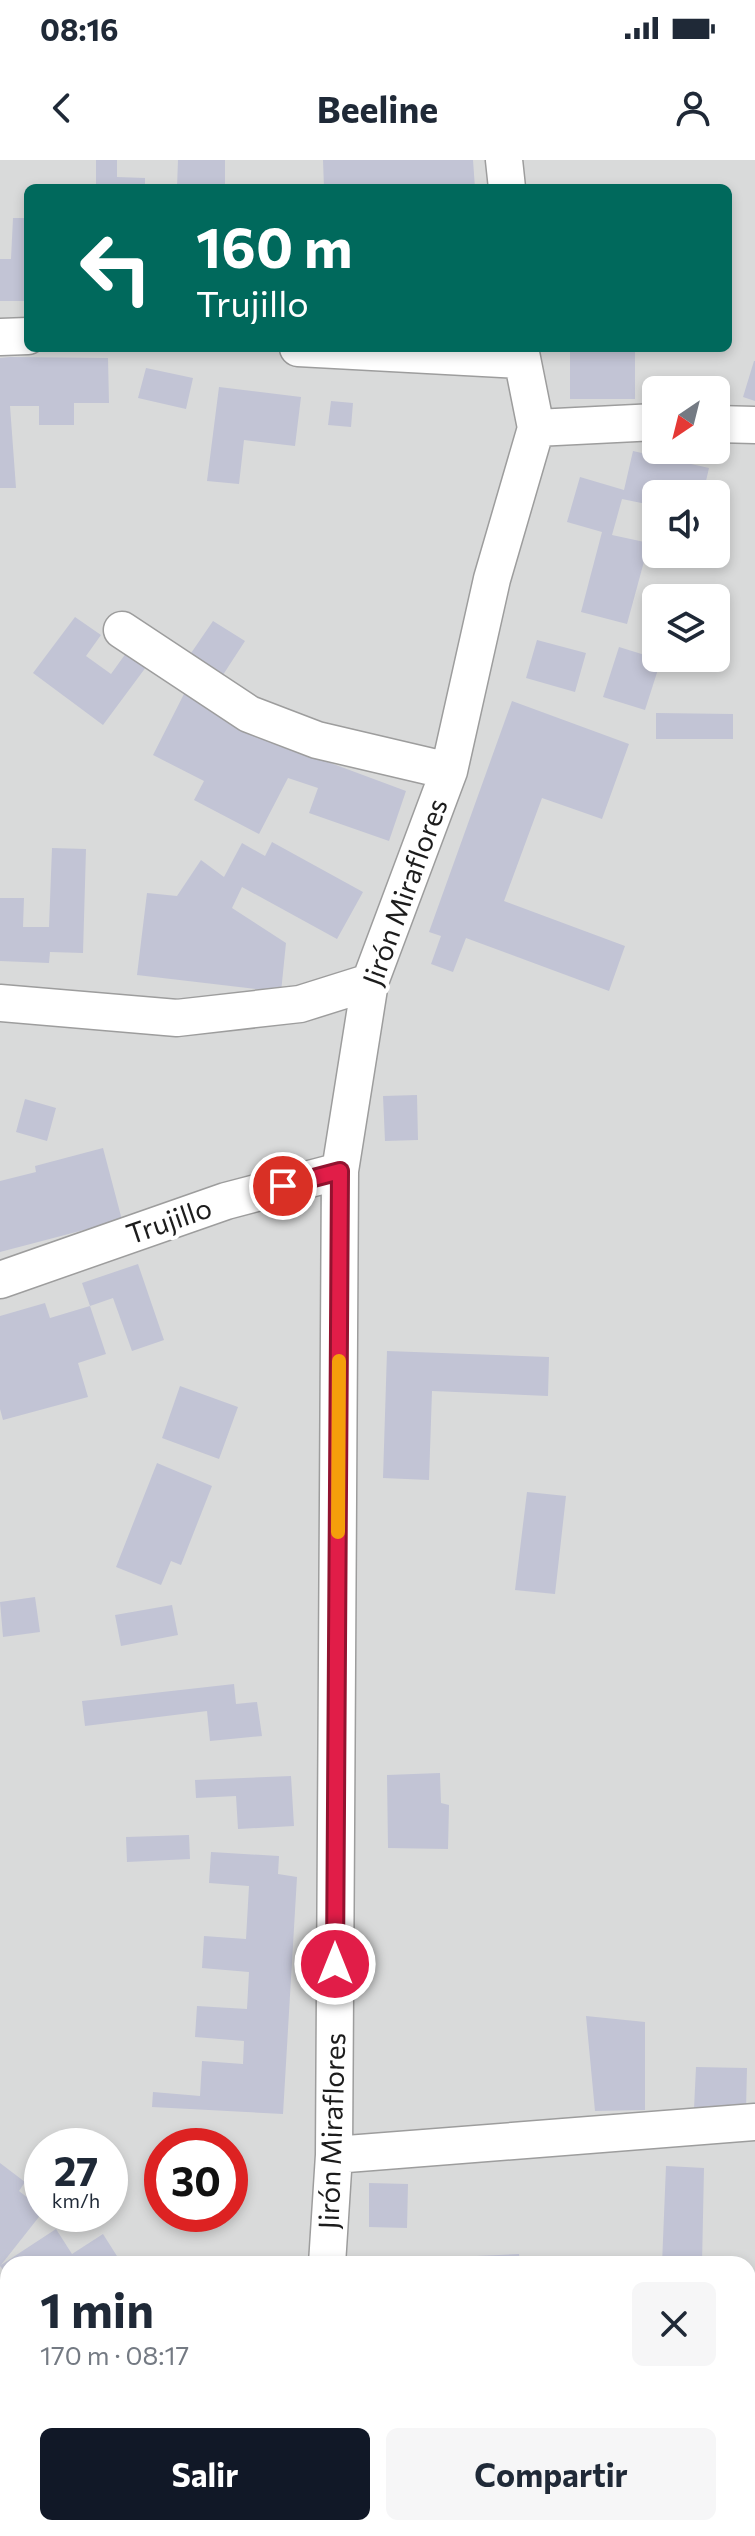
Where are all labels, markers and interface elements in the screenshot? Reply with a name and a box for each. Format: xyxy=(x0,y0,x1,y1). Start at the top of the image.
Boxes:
text: 08:16 xyxy=(40,10,119,47)
icon: back xyxy=(40,86,84,130)
text: Beeline xyxy=(317,86,438,130)
icon: person xyxy=(671,86,715,130)
text: 160 m xyxy=(196,211,353,280)
icon: left xyxy=(64,216,168,320)
text: Trujillo xyxy=(196,280,309,324)
north arrow xyxy=(642,376,730,464)
map controls xyxy=(642,376,730,672)
button: sound xyxy=(642,480,730,568)
button: layers xyxy=(642,584,730,672)
street label: Jirón Miraflores xyxy=(354,793,454,990)
pin xyxy=(249,1152,317,1220)
icon: arrive xyxy=(261,1164,305,1208)
street label: Trujillo xyxy=(122,1190,216,1250)
position arrow xyxy=(293,1922,377,2006)
street label: Jirón Miraflores xyxy=(311,2032,351,2230)
speed limit sign: 30 xyxy=(144,2128,248,2232)
text: 27 xyxy=(54,2145,98,2194)
text: km/h xyxy=(52,2188,100,2212)
text: 1 min xyxy=(40,2279,154,2338)
button: close xyxy=(632,2282,716,2366)
text: 170 m · 08:17 xyxy=(40,2339,189,2370)
button: Salir xyxy=(40,2428,370,2520)
button: Compartir xyxy=(386,2428,716,2520)

